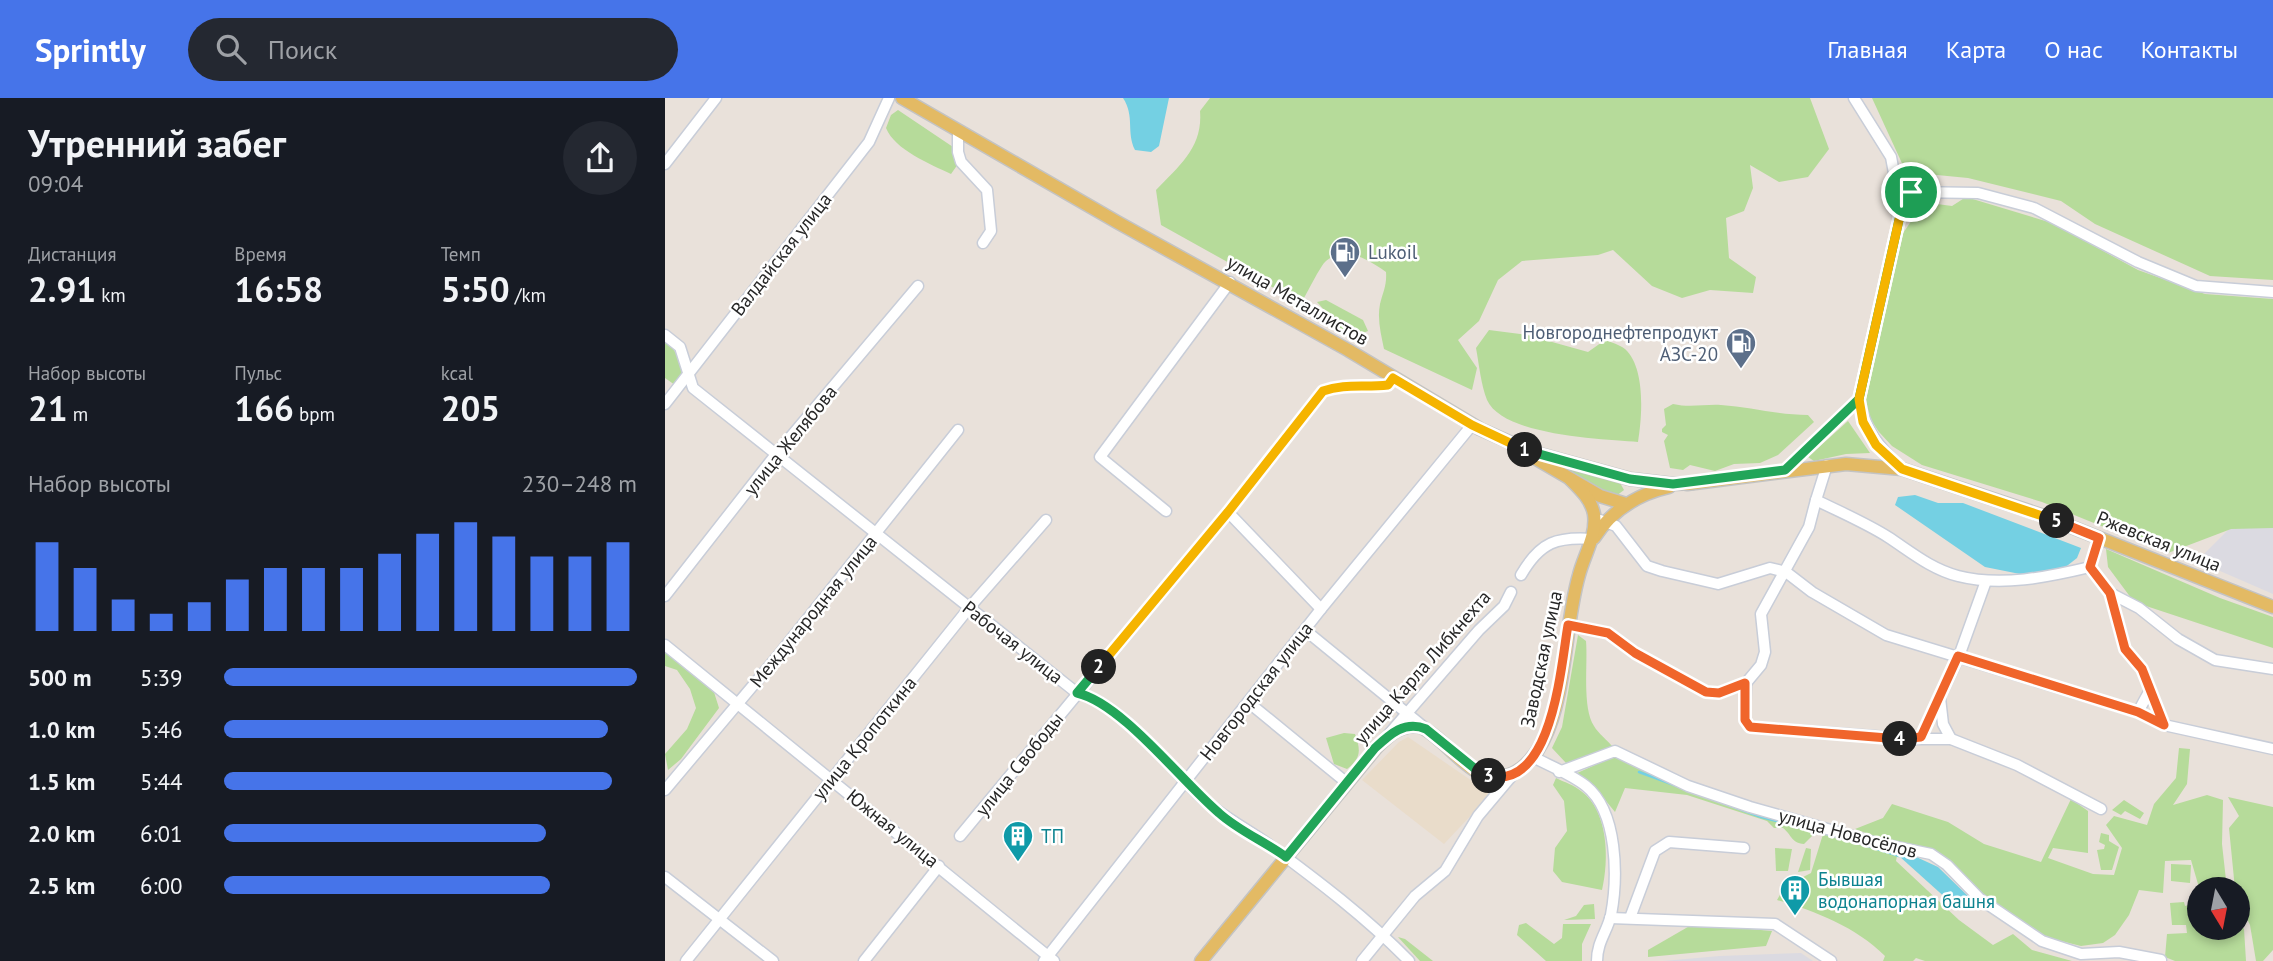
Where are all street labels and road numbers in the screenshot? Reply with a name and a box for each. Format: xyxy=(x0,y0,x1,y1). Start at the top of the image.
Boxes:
street label: Валдайская улица xyxy=(725,188,837,320)
street label: улица Металлистов xyxy=(1223,250,1373,350)
street label: улица Желябова xyxy=(738,380,842,500)
street label: Ржевская улица xyxy=(2093,505,2225,577)
street label: Международная улица xyxy=(744,530,882,692)
street label: улица Карла Либкнехта xyxy=(1349,585,1495,749)
street label: Заводская улица xyxy=(1515,588,1567,730)
street label: Рабочая улица xyxy=(958,595,1068,689)
street label: Новгородская улица xyxy=(1194,617,1318,765)
street label: улица Кропоткина xyxy=(807,671,921,805)
street label: улица Свободы xyxy=(970,707,1068,821)
street label: Южная улица xyxy=(842,784,944,872)
street label: улица Новосёлов xyxy=(1776,803,1920,863)

